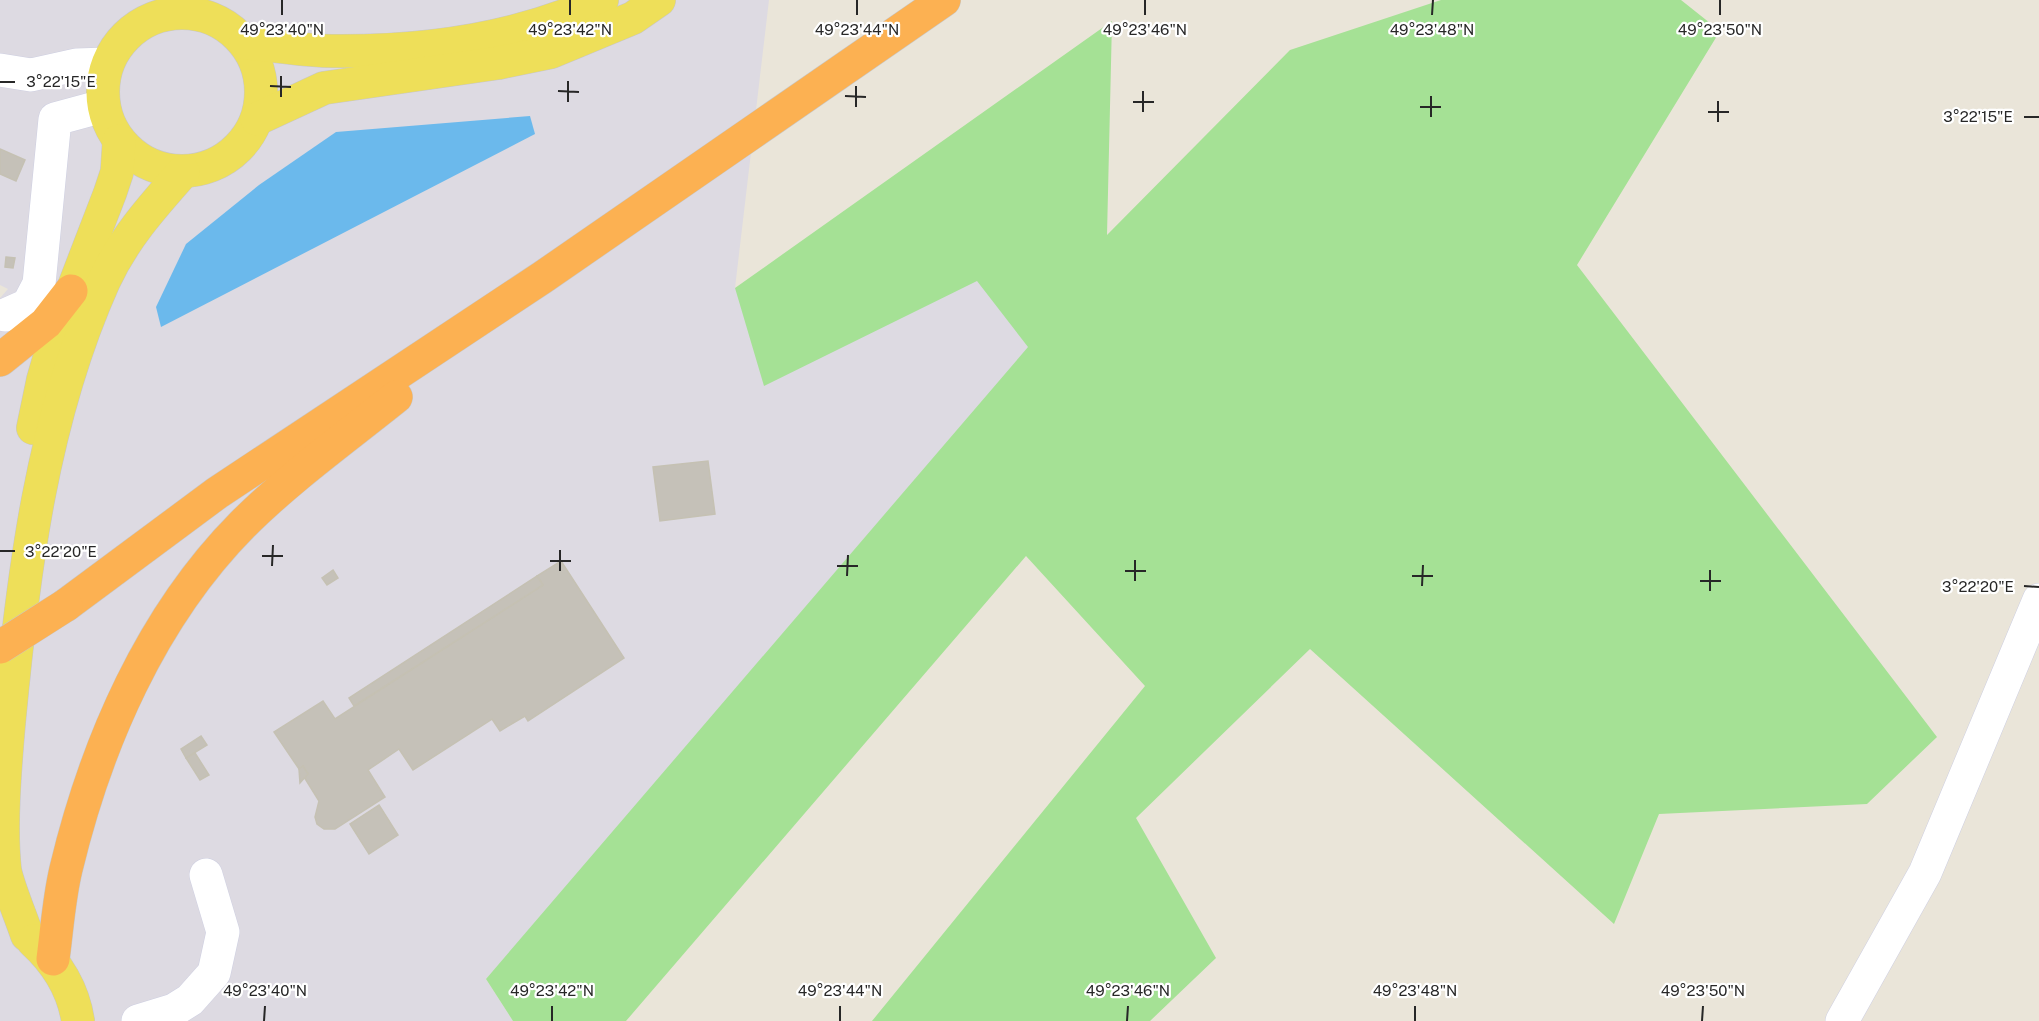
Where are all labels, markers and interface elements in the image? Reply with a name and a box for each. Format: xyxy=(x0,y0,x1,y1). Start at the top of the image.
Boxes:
text: 49°23'40"N xyxy=(240,21,324,38)
text: 49°23'42"N xyxy=(528,21,612,38)
text: 49°23'44"N xyxy=(815,21,899,38)
text: 49°23'46"N xyxy=(1103,21,1187,38)
text: 49°23'48"N xyxy=(1390,21,1474,38)
text: 49°23'50"N xyxy=(1678,21,1762,38)
text: 3°22'15"E xyxy=(26,73,96,90)
text: 3°22'15"E xyxy=(1943,108,2013,125)
text: 3°22'20"E xyxy=(25,543,97,560)
text: 3°22'20"E xyxy=(1942,578,2014,595)
text: 49°23'40"N xyxy=(223,982,307,999)
text: 49°23'42"N xyxy=(510,982,594,999)
text: 49°23'44"N xyxy=(798,982,882,999)
text: 49°23'46"N xyxy=(1086,982,1170,999)
text: 49°23'48"N xyxy=(1373,982,1457,999)
text: 49°23'50"N xyxy=(1661,982,1745,999)

